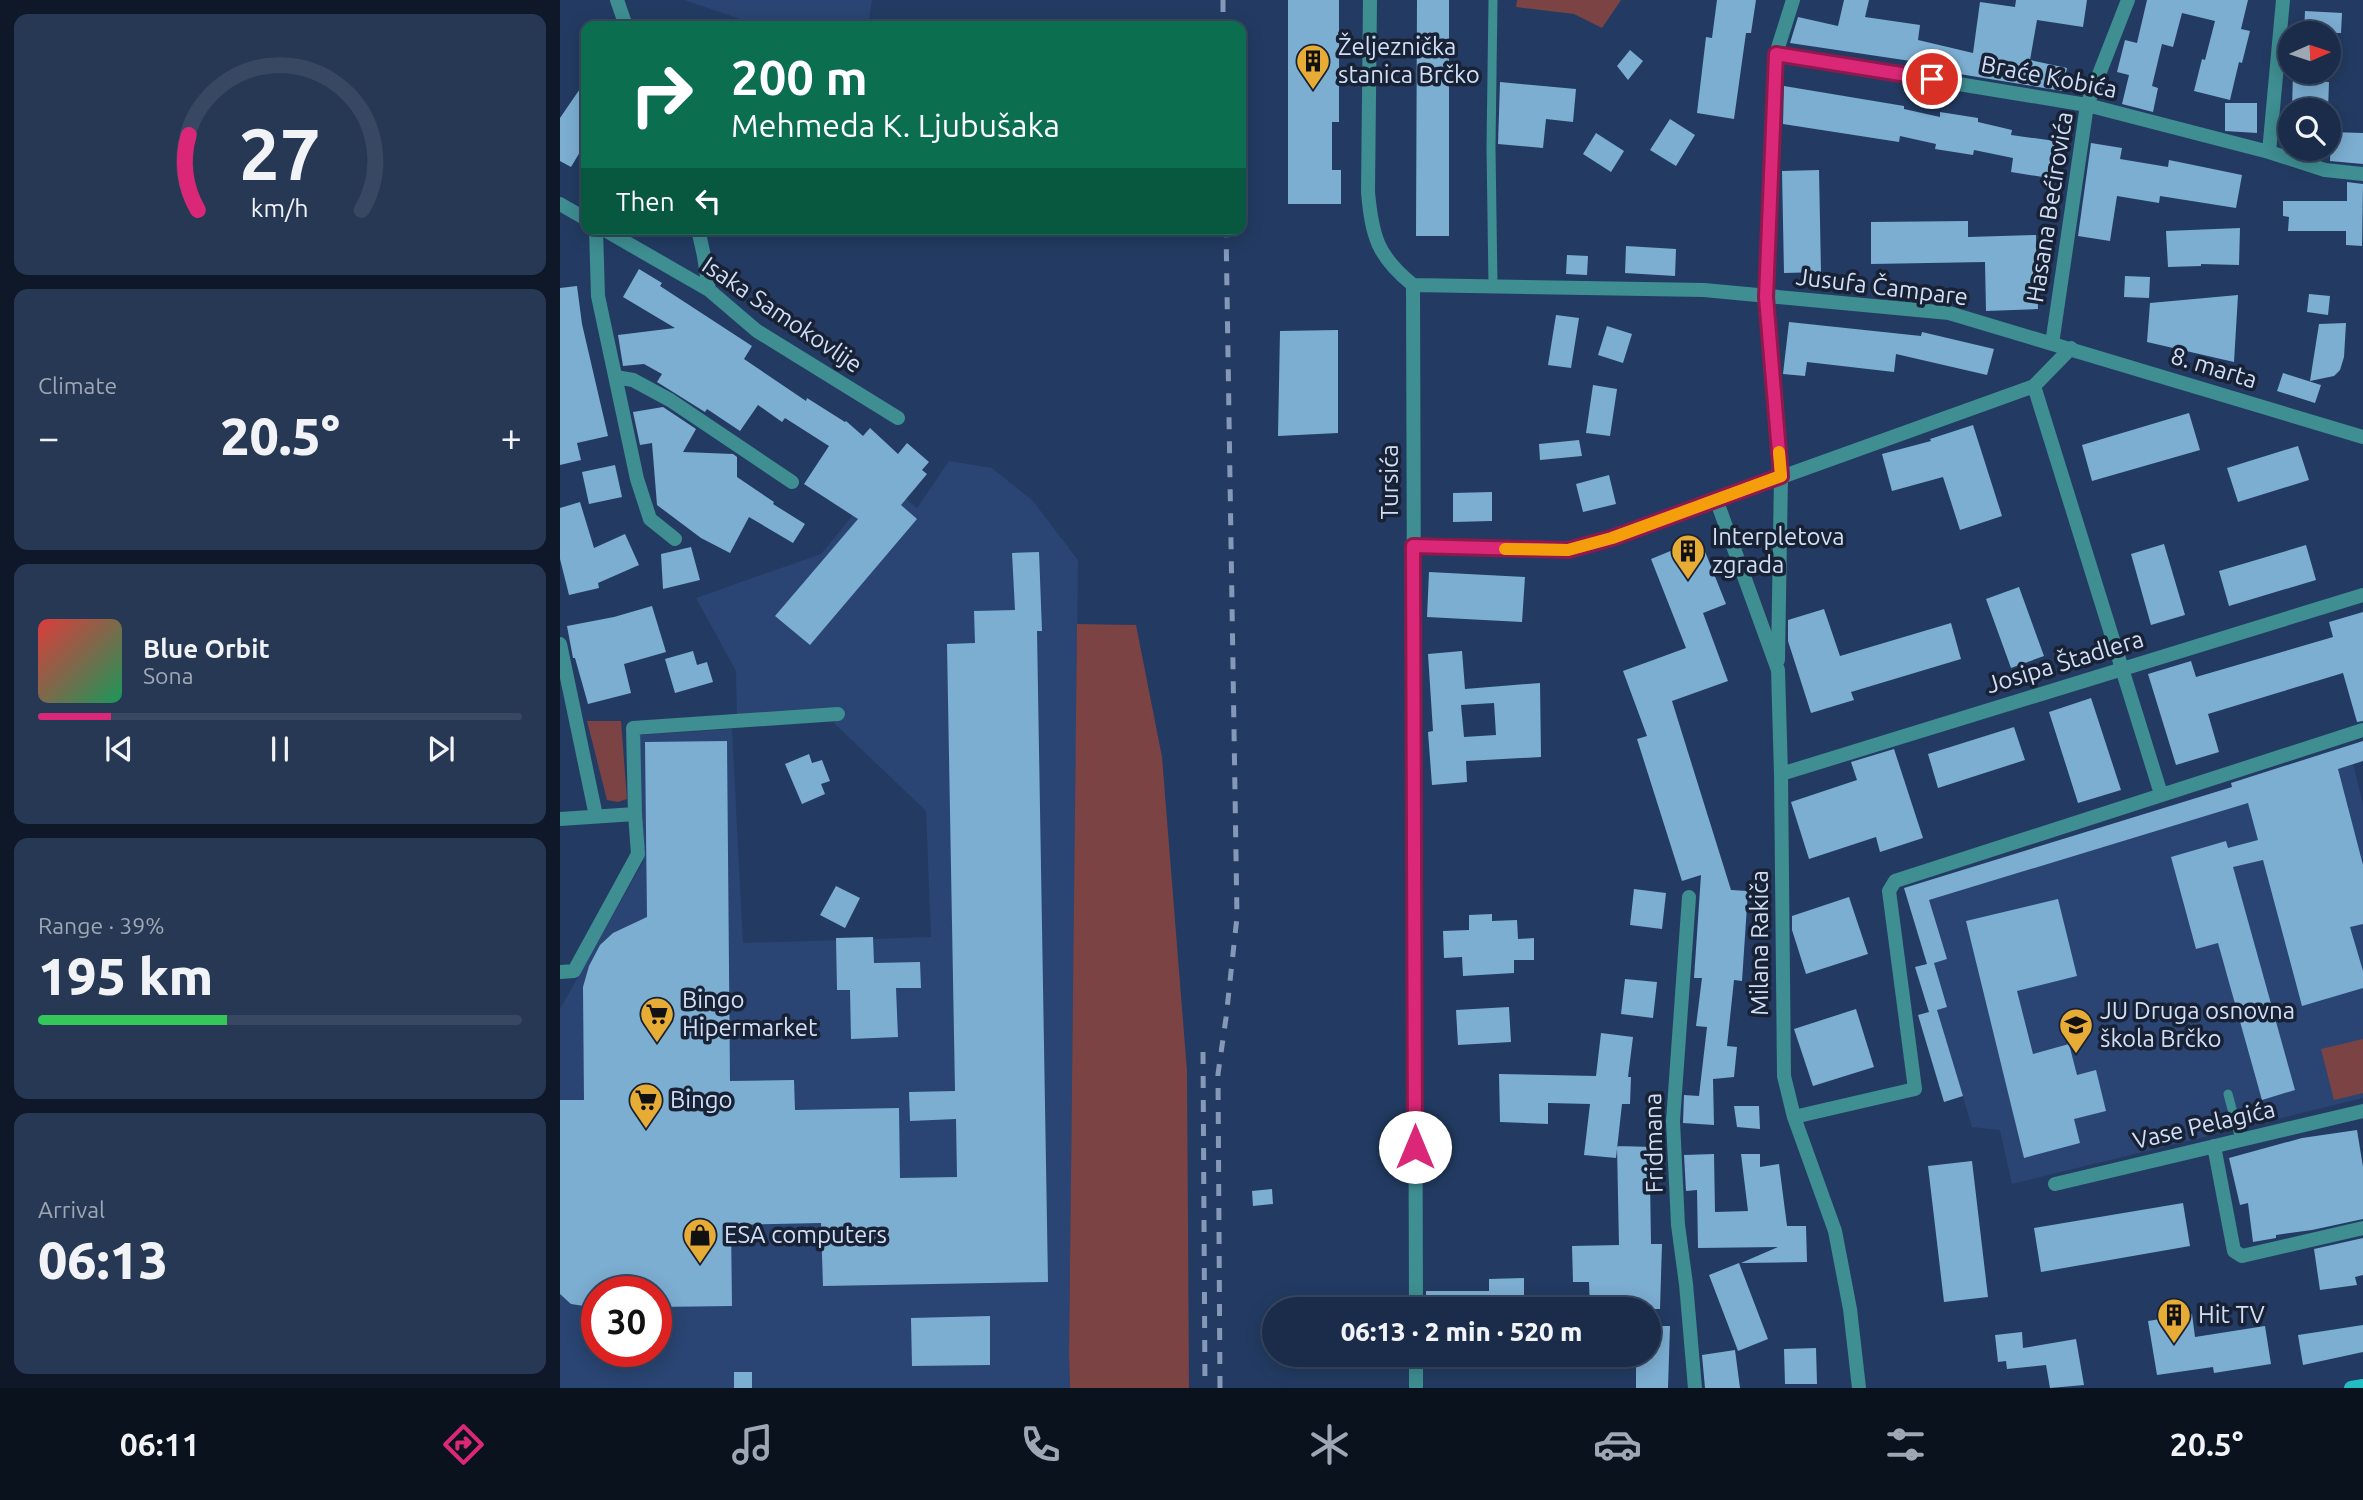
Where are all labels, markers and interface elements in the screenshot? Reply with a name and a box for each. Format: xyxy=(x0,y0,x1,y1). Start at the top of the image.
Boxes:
north arrow xyxy=(2278,21,2342,84)
map controls xyxy=(2278,21,2341,161)
place label: Željeznička stanica Brčko xyxy=(1338,32,1480,88)
building icon: Željeznička stanica Brčko xyxy=(1294,42,1332,91)
icon: right xyxy=(616,49,707,140)
text: 200 m xyxy=(731,49,868,104)
pin xyxy=(1902,49,1962,109)
street label: Braće Kobića xyxy=(1979,50,2119,103)
icon: arrive xyxy=(1913,60,1951,98)
button: search xyxy=(2278,98,2341,161)
text: Mehmeda K. Ljubušaka xyxy=(731,107,1060,143)
street label: Hasana Bećirovića xyxy=(2021,110,2078,304)
text: 27 xyxy=(239,113,321,195)
icon: left xyxy=(689,182,727,220)
text: Then xyxy=(616,187,675,216)
text: km/h xyxy=(251,194,309,222)
street label: Isaka Samokovlije xyxy=(697,251,867,378)
street label: Jusufa Čampare xyxy=(1795,262,1970,310)
street label: 8. marta xyxy=(2168,342,2261,393)
text: Climate xyxy=(38,373,117,398)
text: 20.5° xyxy=(220,407,340,465)
text: − xyxy=(38,416,59,458)
text: + xyxy=(501,416,522,458)
street label: Tursića xyxy=(1376,444,1403,520)
place label: Interpletova zgrada xyxy=(1712,523,1845,578)
building icon: Interpletova zgrada xyxy=(1669,532,1707,581)
street label: Josipa Štadlera xyxy=(1983,624,2147,698)
text: Blue Orbit xyxy=(143,634,270,663)
text: Sona xyxy=(143,663,193,688)
icon: previous xyxy=(100,730,138,768)
icon: pause xyxy=(261,730,299,768)
icon: next xyxy=(422,730,460,768)
street label: Milana Rakiča xyxy=(1746,870,1773,1016)
text: Range · 39% xyxy=(38,913,165,938)
text: 195 km xyxy=(38,947,213,1005)
place label: Bingo Hipermarket xyxy=(682,986,818,1041)
supermarket icon: Bingo Hipermarket xyxy=(638,995,676,1044)
place label: JU Druga osnovna škola Brčko xyxy=(2100,997,2295,1052)
school or university icon: JU Druga osnovna škola Brčko xyxy=(2057,1006,2095,1055)
supermarket icon: Bingo xyxy=(627,1081,665,1130)
place label: Bingo xyxy=(670,1086,733,1113)
street label: Fridmana xyxy=(1639,1093,1668,1193)
street label: Vase Pelagića xyxy=(2130,1095,2278,1154)
position arrow xyxy=(1378,1110,1452,1184)
text: Arrival xyxy=(38,1197,105,1222)
shop icon: ESA computers xyxy=(681,1216,719,1265)
place label: ESA computers xyxy=(724,1221,887,1248)
text: 06:13 xyxy=(38,1231,168,1289)
speed limit sign: 30 xyxy=(581,1276,672,1367)
building icon: Hit TV xyxy=(2155,1296,2193,1345)
place label: Hit TV xyxy=(2198,1301,2265,1328)
text: 06:13 · 2 min · 520 m xyxy=(1341,1317,1582,1346)
icon: directions xyxy=(439,1420,488,1469)
icon: music xyxy=(728,1420,777,1469)
icon: phone xyxy=(1016,1420,1065,1469)
icon: climate xyxy=(1305,1420,1354,1469)
icon: car xyxy=(1593,1420,1642,1469)
icon: filters xyxy=(1881,1420,1930,1469)
text: 06:11 xyxy=(120,1426,200,1462)
text: 20.5° xyxy=(2170,1426,2243,1462)

